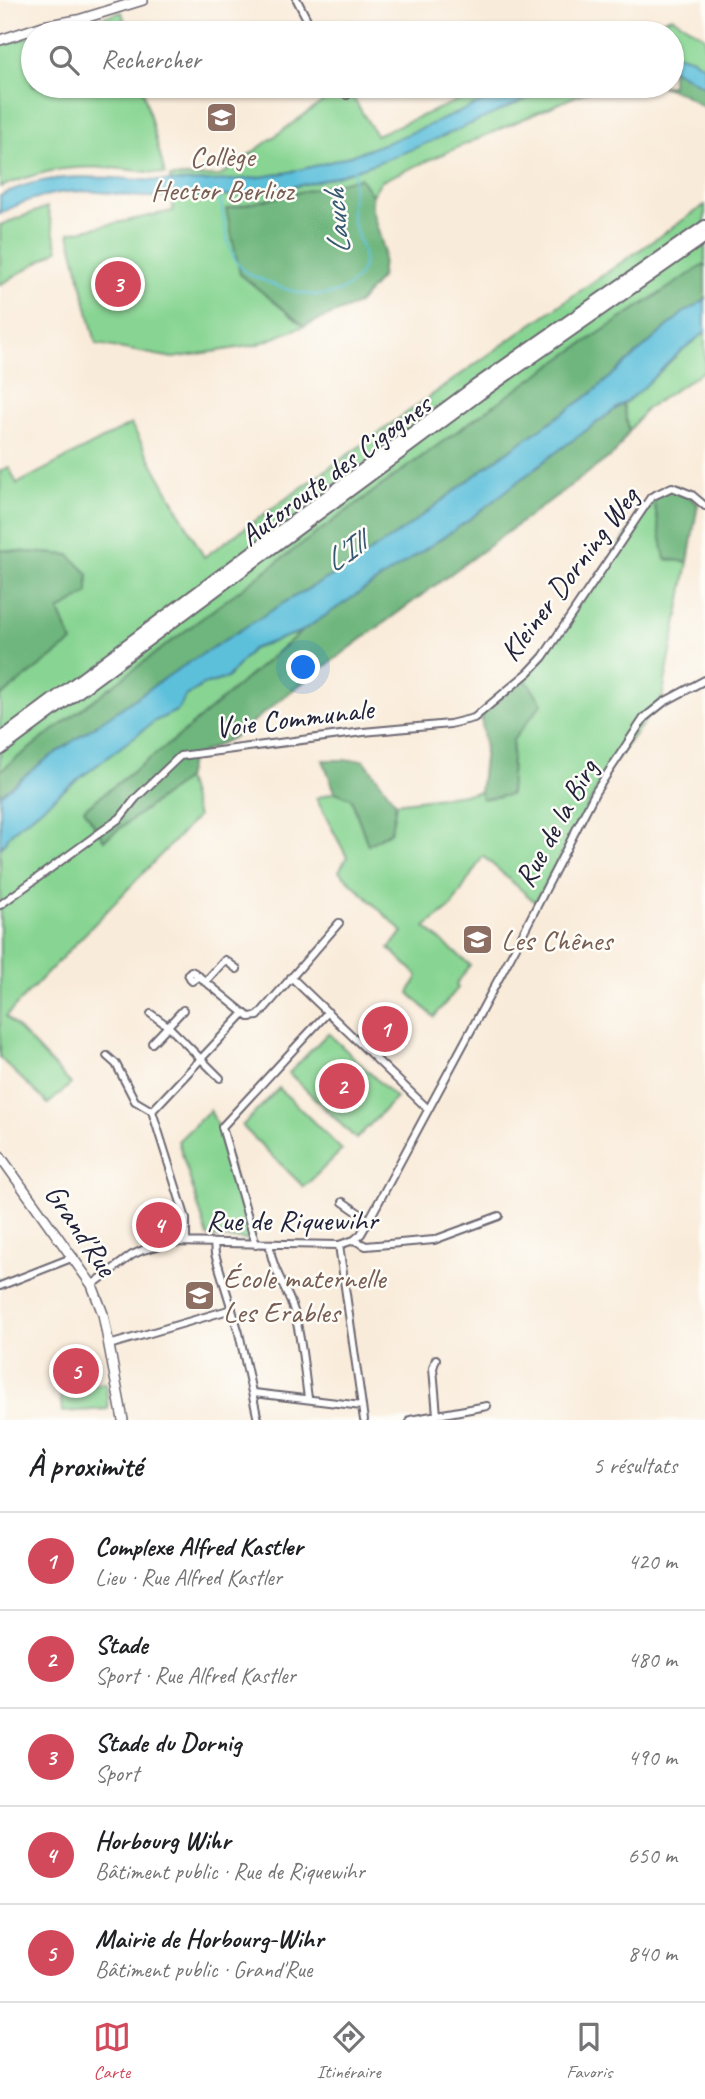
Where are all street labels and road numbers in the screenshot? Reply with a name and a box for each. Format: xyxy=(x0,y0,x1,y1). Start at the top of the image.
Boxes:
street label: Autoroute des Cigognes xyxy=(232,384,440,554)
street label: Kleiner Dorning Weg xyxy=(491,477,648,669)
street label: Voie Communale xyxy=(213,689,377,747)
street label: Rue de la Birg xyxy=(505,751,607,894)
street label: Grand'Rue xyxy=(36,1177,127,1285)
street label: Rue de Riquewihr xyxy=(206,1201,380,1239)

